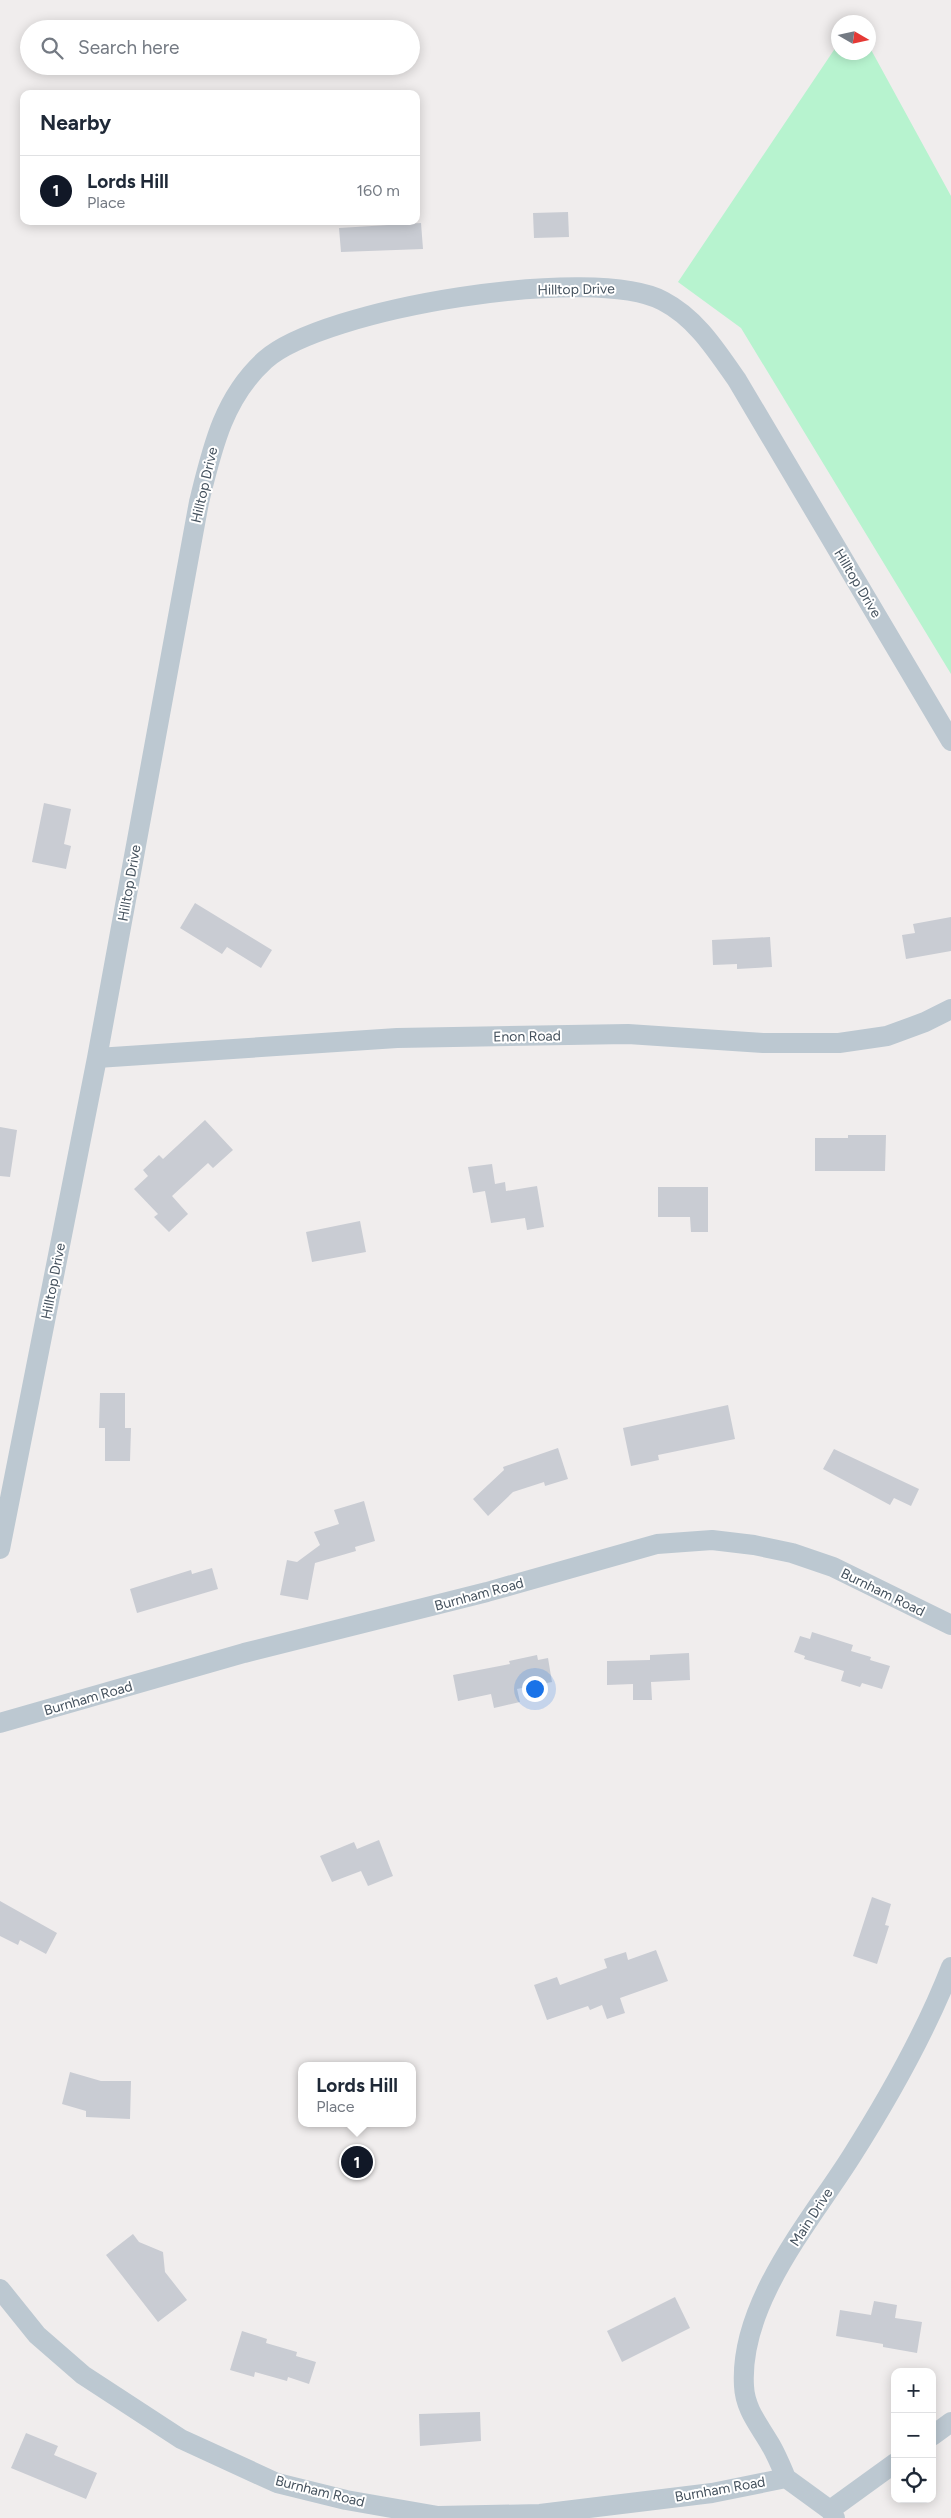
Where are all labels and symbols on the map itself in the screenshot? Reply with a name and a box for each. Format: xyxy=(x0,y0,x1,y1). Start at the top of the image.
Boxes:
north arrow xyxy=(831,15,876,60)
street label: Hilltop Drive xyxy=(537,280,615,299)
street label: Hilltop Drive xyxy=(187,445,222,525)
street label: Hilltop Drive xyxy=(830,546,885,621)
street label: Hilltop Drive xyxy=(114,843,145,923)
street label: Enon Road xyxy=(493,1027,561,1046)
street label: Hilltop Drive xyxy=(38,1241,69,1321)
street label: Burnham Road xyxy=(838,1565,928,1620)
street label: Burnham Road xyxy=(433,1574,526,1615)
your location xyxy=(522,1676,548,1702)
street label: Burnham Road xyxy=(42,1678,134,1719)
pin: 1 xyxy=(341,2143,373,2181)
street label: Main Drive xyxy=(786,2185,837,2250)
street label: Burnham Road xyxy=(273,2472,366,2511)
street label: Burnham Road xyxy=(674,2473,767,2506)

